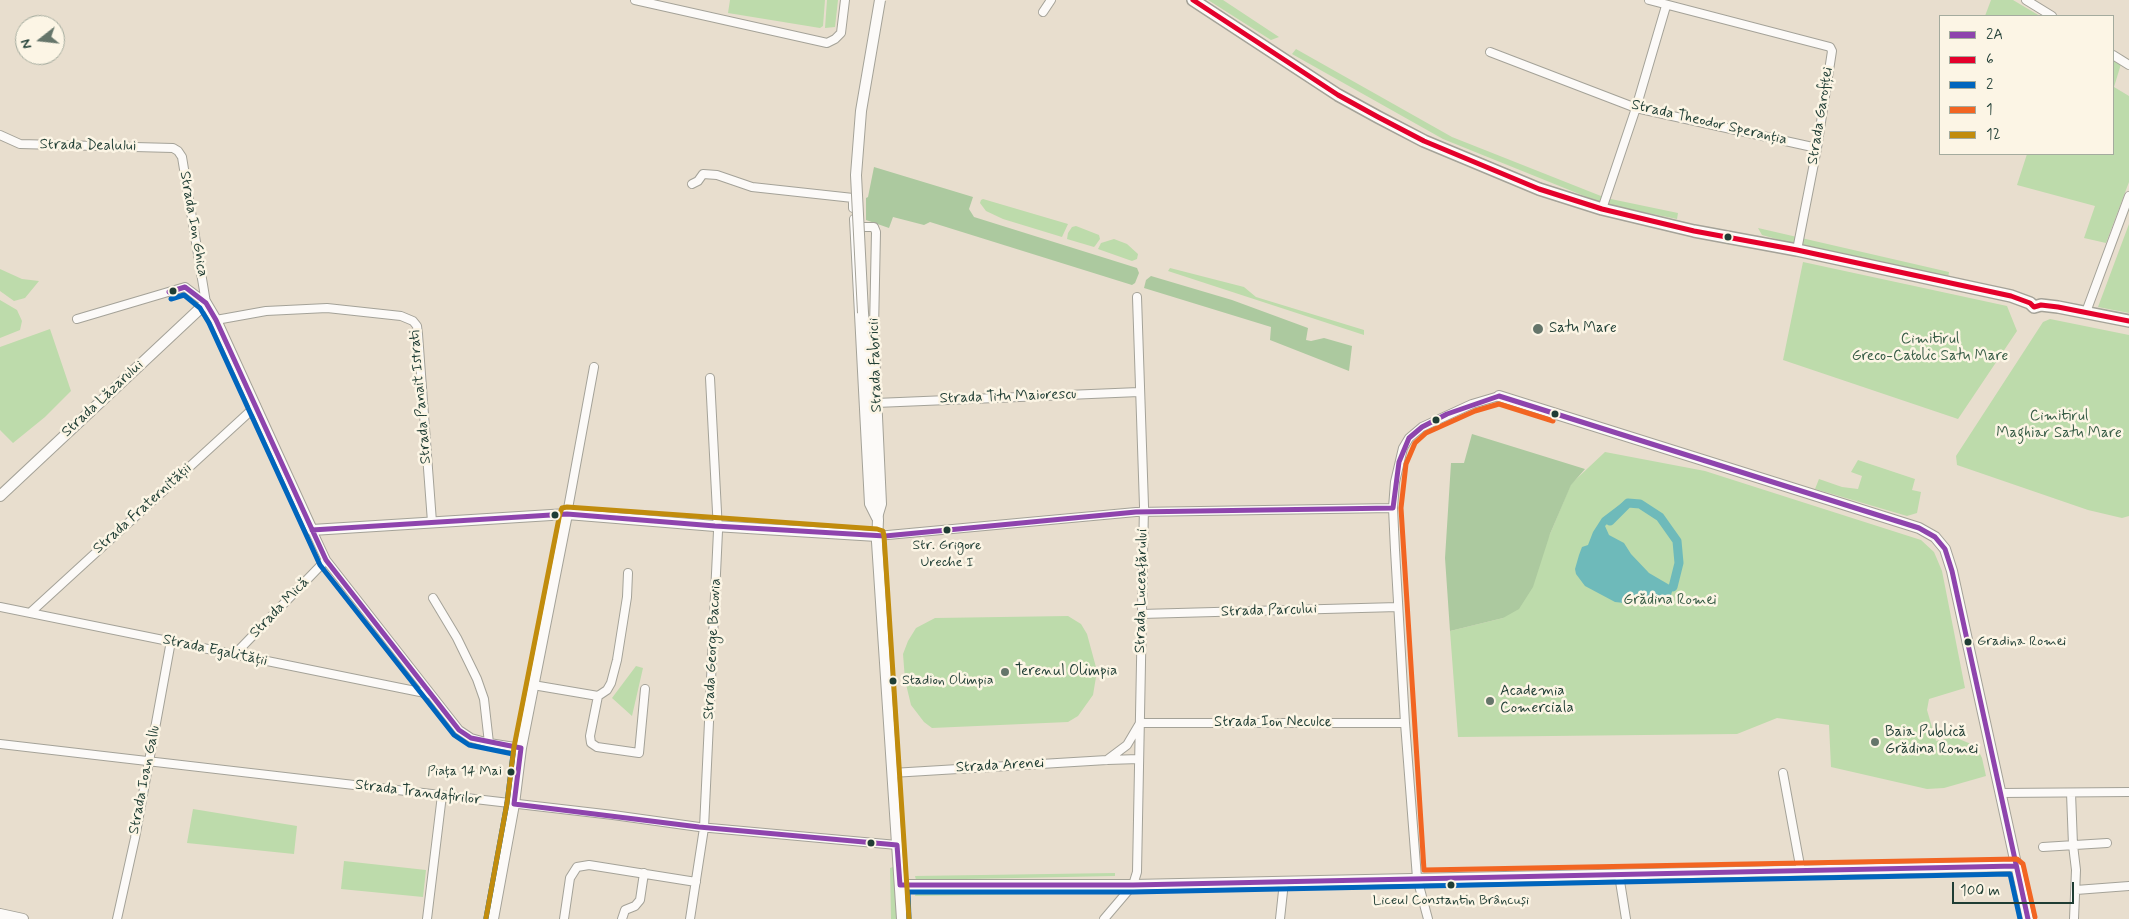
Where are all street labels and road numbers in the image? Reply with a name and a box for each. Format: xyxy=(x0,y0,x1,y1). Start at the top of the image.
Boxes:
street label: Strada Garofiței xyxy=(1804,66,1838,166)
street label: Strada Theodor Speranția xyxy=(1629,96,1789,150)
street label: Strada Dealului xyxy=(39,136,137,156)
street label: Strada Ion Ghica xyxy=(175,170,211,278)
street label: Strada Fabricii xyxy=(865,317,887,413)
street label: Strada Panait Istrati xyxy=(406,329,436,465)
street label: Strada Lăzarului xyxy=(58,357,148,441)
street label: Strada Titu Maiorescu xyxy=(939,386,1077,408)
street label: Strada Fraternității xyxy=(90,460,196,558)
street label: Strada Luceafărului xyxy=(1132,529,1152,653)
street label: Strada Mică xyxy=(246,574,314,642)
street label: Strada George Bacovia xyxy=(700,578,726,720)
street label: Strada Parcului xyxy=(1221,600,1317,622)
street label: Strada Egalității xyxy=(161,631,269,671)
street label: Strada Ion Neculce xyxy=(1214,714,1332,732)
street label: Strada Ioan Gallu xyxy=(126,724,164,836)
street label: Strada Arenei xyxy=(955,755,1045,777)
street label: Strada Trandafirilor xyxy=(354,776,482,810)

